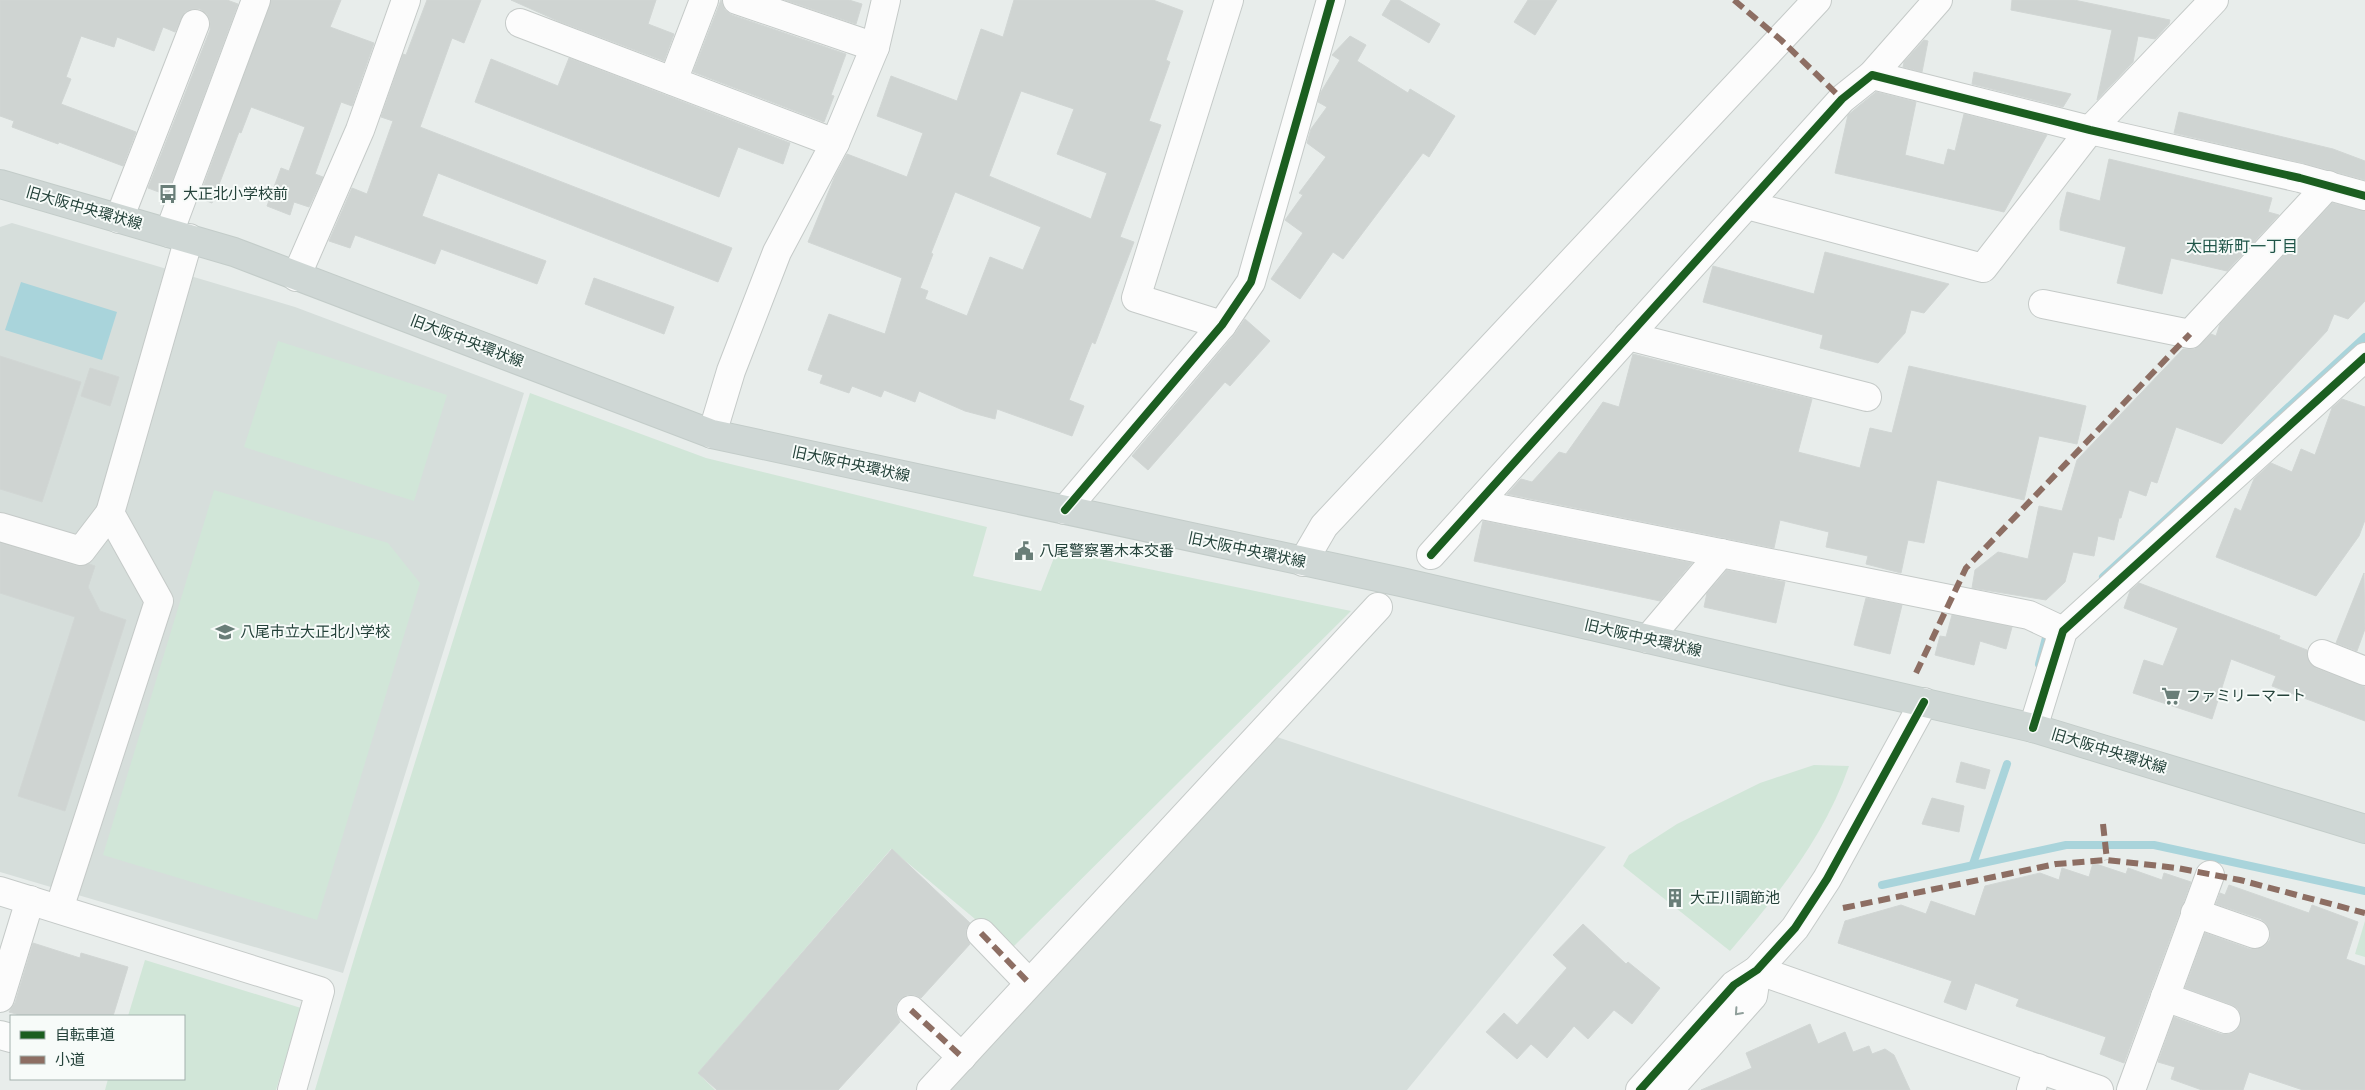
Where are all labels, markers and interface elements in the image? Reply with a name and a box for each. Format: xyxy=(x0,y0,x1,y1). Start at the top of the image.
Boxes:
street label: 旧大阪中央環状線 xyxy=(24,183,144,233)
bus stop icon: 大正北小学校前 xyxy=(157,183,179,205)
place label: 大正北小学校前 xyxy=(183,185,288,203)
district label: 太田新町一丁目 xyxy=(2186,237,2298,256)
street label: 旧大阪中央環状線 xyxy=(408,311,526,371)
street label: 旧大阪中央環状線 xyxy=(790,443,912,485)
street label: 旧大阪中央環状線 xyxy=(1186,529,1308,571)
public building icon: 八尾警察署木本交番 xyxy=(1013,540,1035,562)
place label: 八尾警察署木本交番 xyxy=(1039,542,1174,560)
street label: 旧大阪中央環状線 xyxy=(1583,616,1703,660)
school or university icon: 八尾市立大正北小学校 xyxy=(214,621,236,643)
place label: 八尾市立大正北小学校 xyxy=(240,623,390,641)
supermarket icon: ファミリーマート xyxy=(2160,685,2182,707)
place label: ファミリーマート xyxy=(2186,687,2306,705)
street label: 旧大阪中央環状線 xyxy=(2049,725,2169,777)
building icon: 大正川調節池 xyxy=(1664,887,1686,909)
place label: 大正川調節池 xyxy=(1690,889,1780,907)
one-way arrow xyxy=(1735,1007,1744,1016)
legend xyxy=(10,1015,185,1080)
text: 自転車道 xyxy=(55,1026,115,1044)
text: 小道 xyxy=(55,1051,85,1069)

